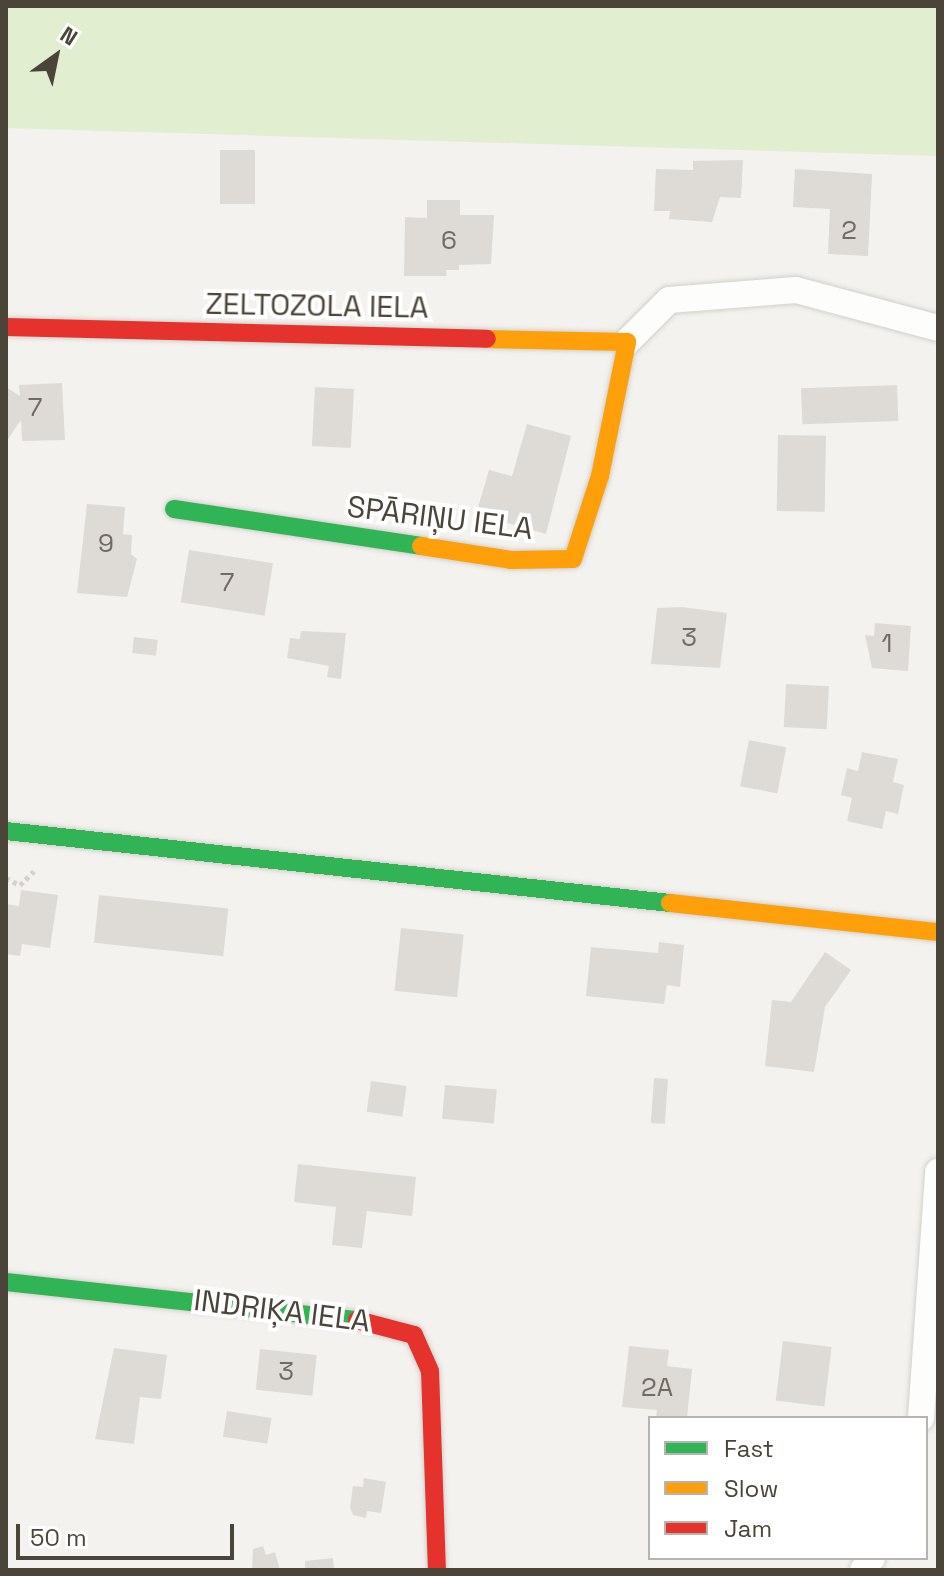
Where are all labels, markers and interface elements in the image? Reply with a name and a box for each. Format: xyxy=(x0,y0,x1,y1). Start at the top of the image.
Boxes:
north arrow xyxy=(16,16,96,96)
text: N xyxy=(55,20,83,52)
house number: 2 xyxy=(841,215,857,247)
house number: 6 xyxy=(441,225,457,257)
street label: ZELTOZOLA IELA xyxy=(205,286,429,326)
house number: 7 xyxy=(28,392,42,424)
street label: SPĀRIŅU IELA xyxy=(345,489,535,547)
house number: 9 xyxy=(98,528,114,560)
house number: 7 xyxy=(220,567,234,599)
house number: 3 xyxy=(681,622,697,654)
house number: 1 xyxy=(882,628,892,660)
street label: INDRIĶA IELA xyxy=(192,1282,372,1340)
house number: 3 xyxy=(278,1356,294,1388)
house number: 2A xyxy=(641,1372,673,1404)
legend xyxy=(648,1416,928,1560)
text: Fast xyxy=(724,1433,774,1464)
text: Slow xyxy=(724,1473,778,1504)
scale bar xyxy=(20,1508,238,1558)
text: Jam xyxy=(724,1513,772,1544)
text: 50 m xyxy=(30,1522,87,1553)

